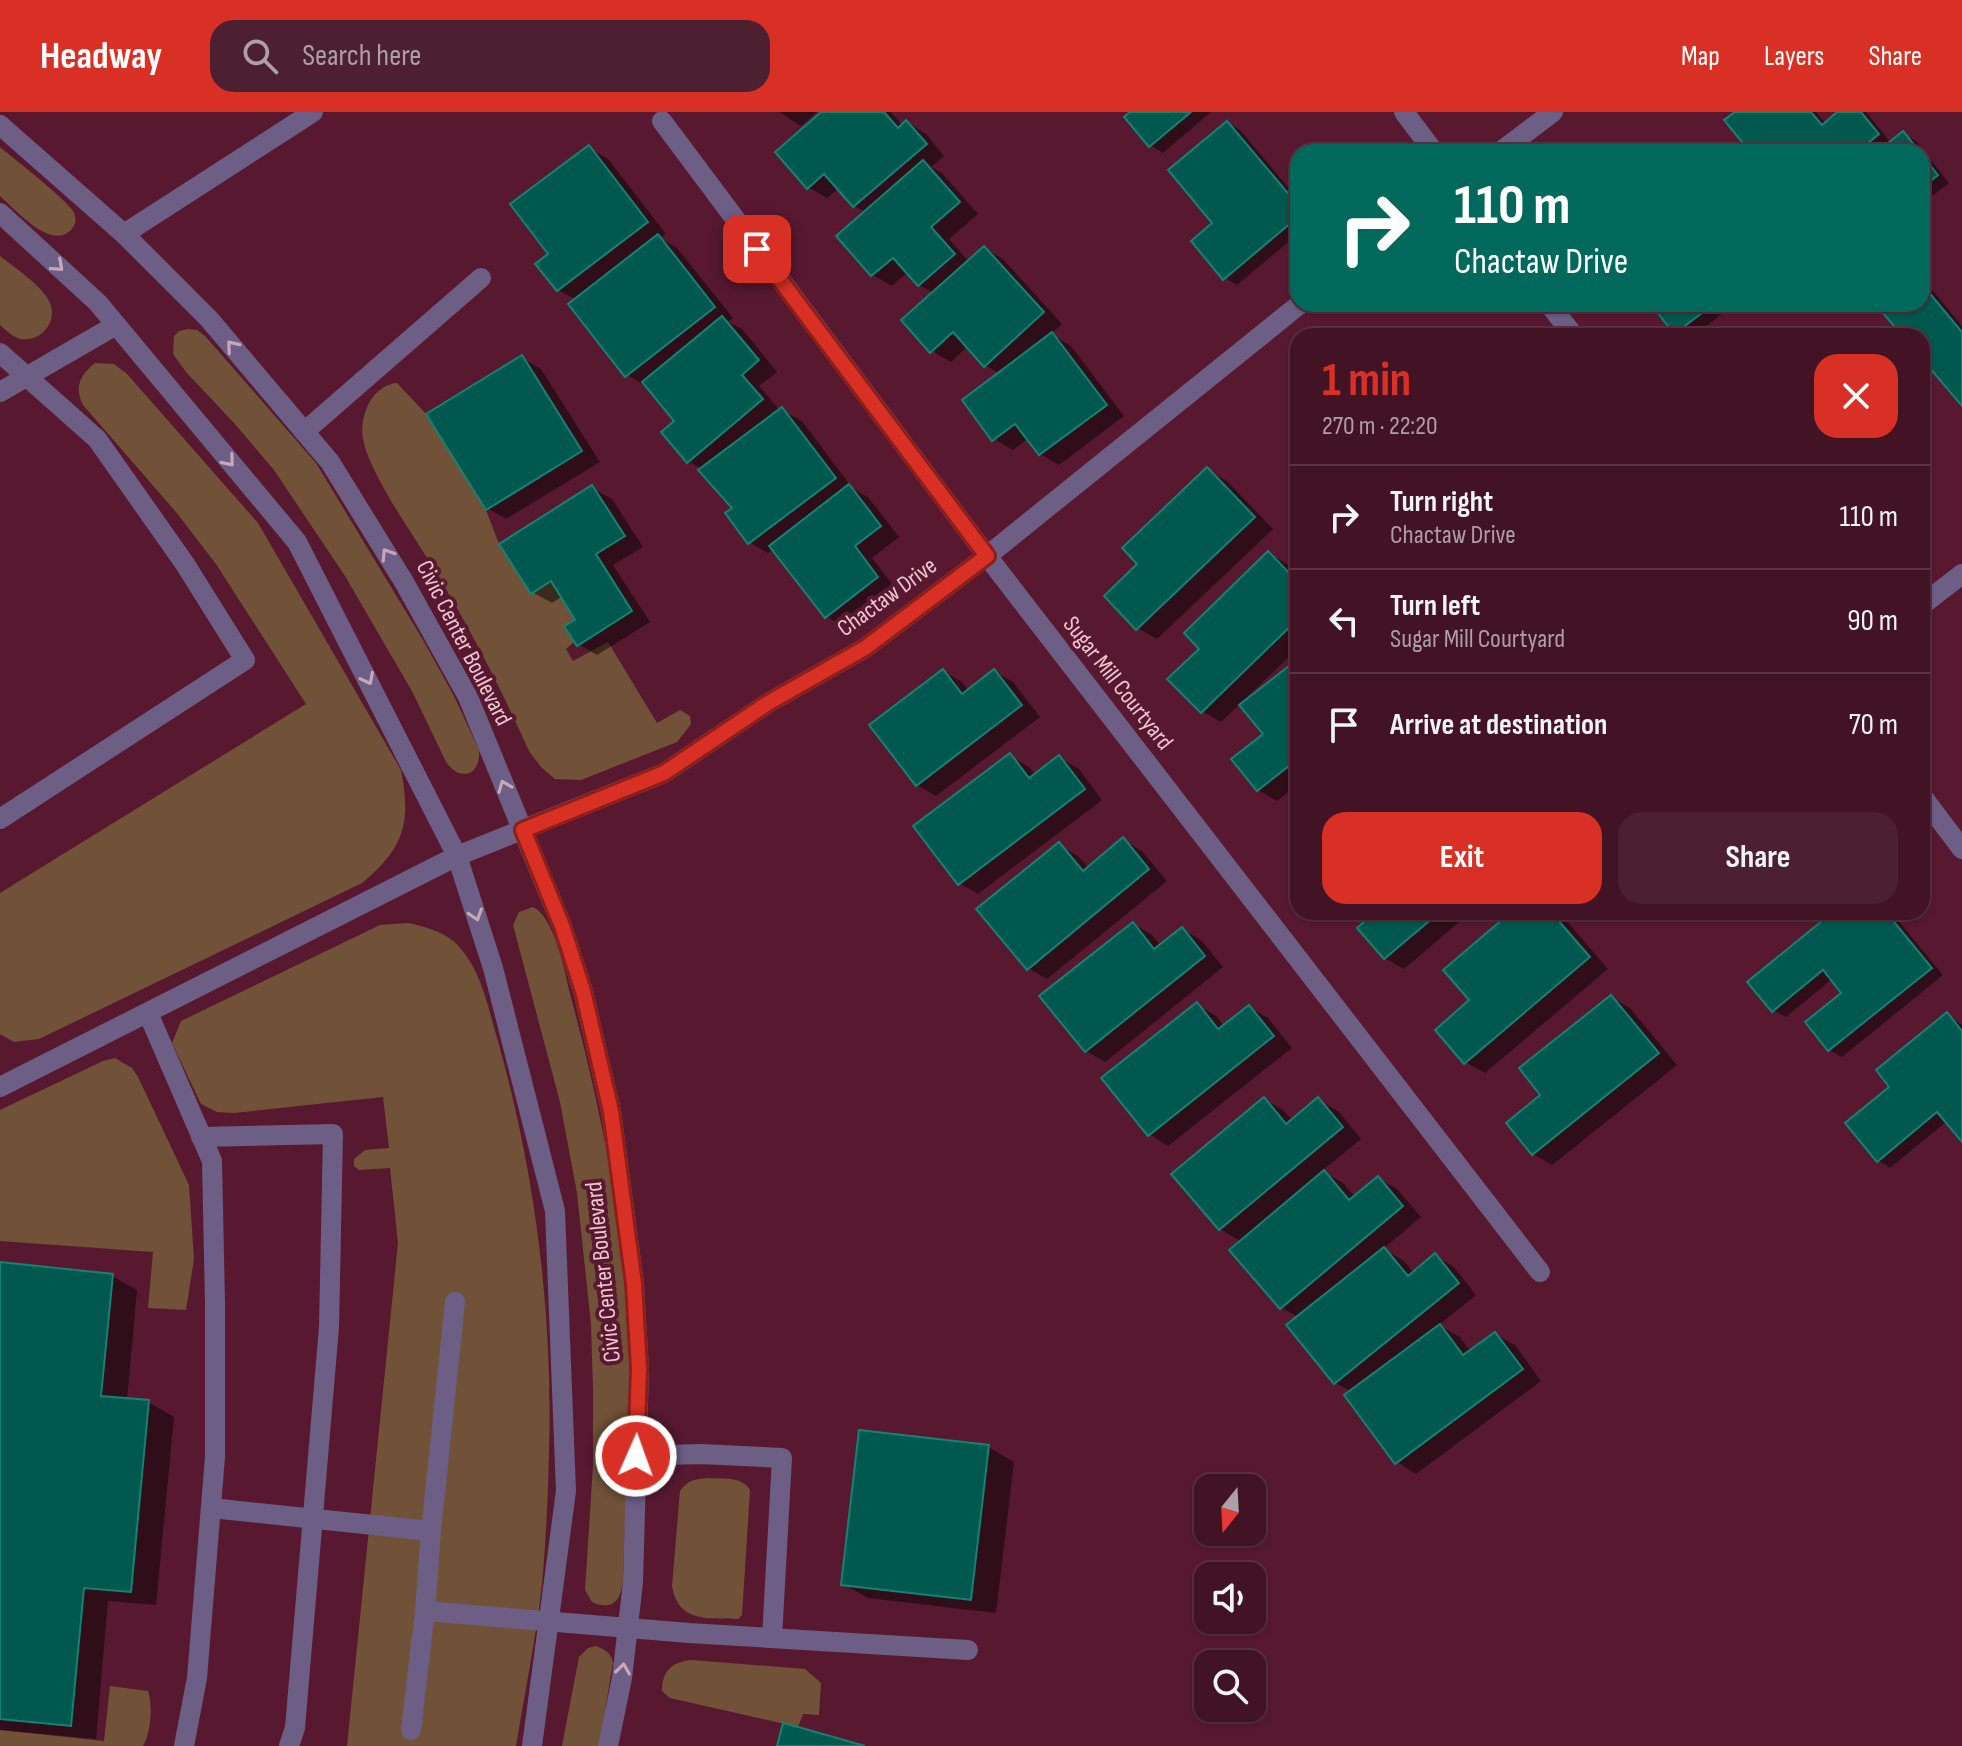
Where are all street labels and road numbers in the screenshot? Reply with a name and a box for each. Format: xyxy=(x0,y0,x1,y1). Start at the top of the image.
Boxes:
street label: Chactaw Drive xyxy=(832,551,942,643)
street label: Civic Center Boulevard xyxy=(410,556,518,730)
street label: Sugar Mill Courtyard xyxy=(1057,610,1179,756)
street label: Civic Center Boulevard xyxy=(579,1180,627,1364)

